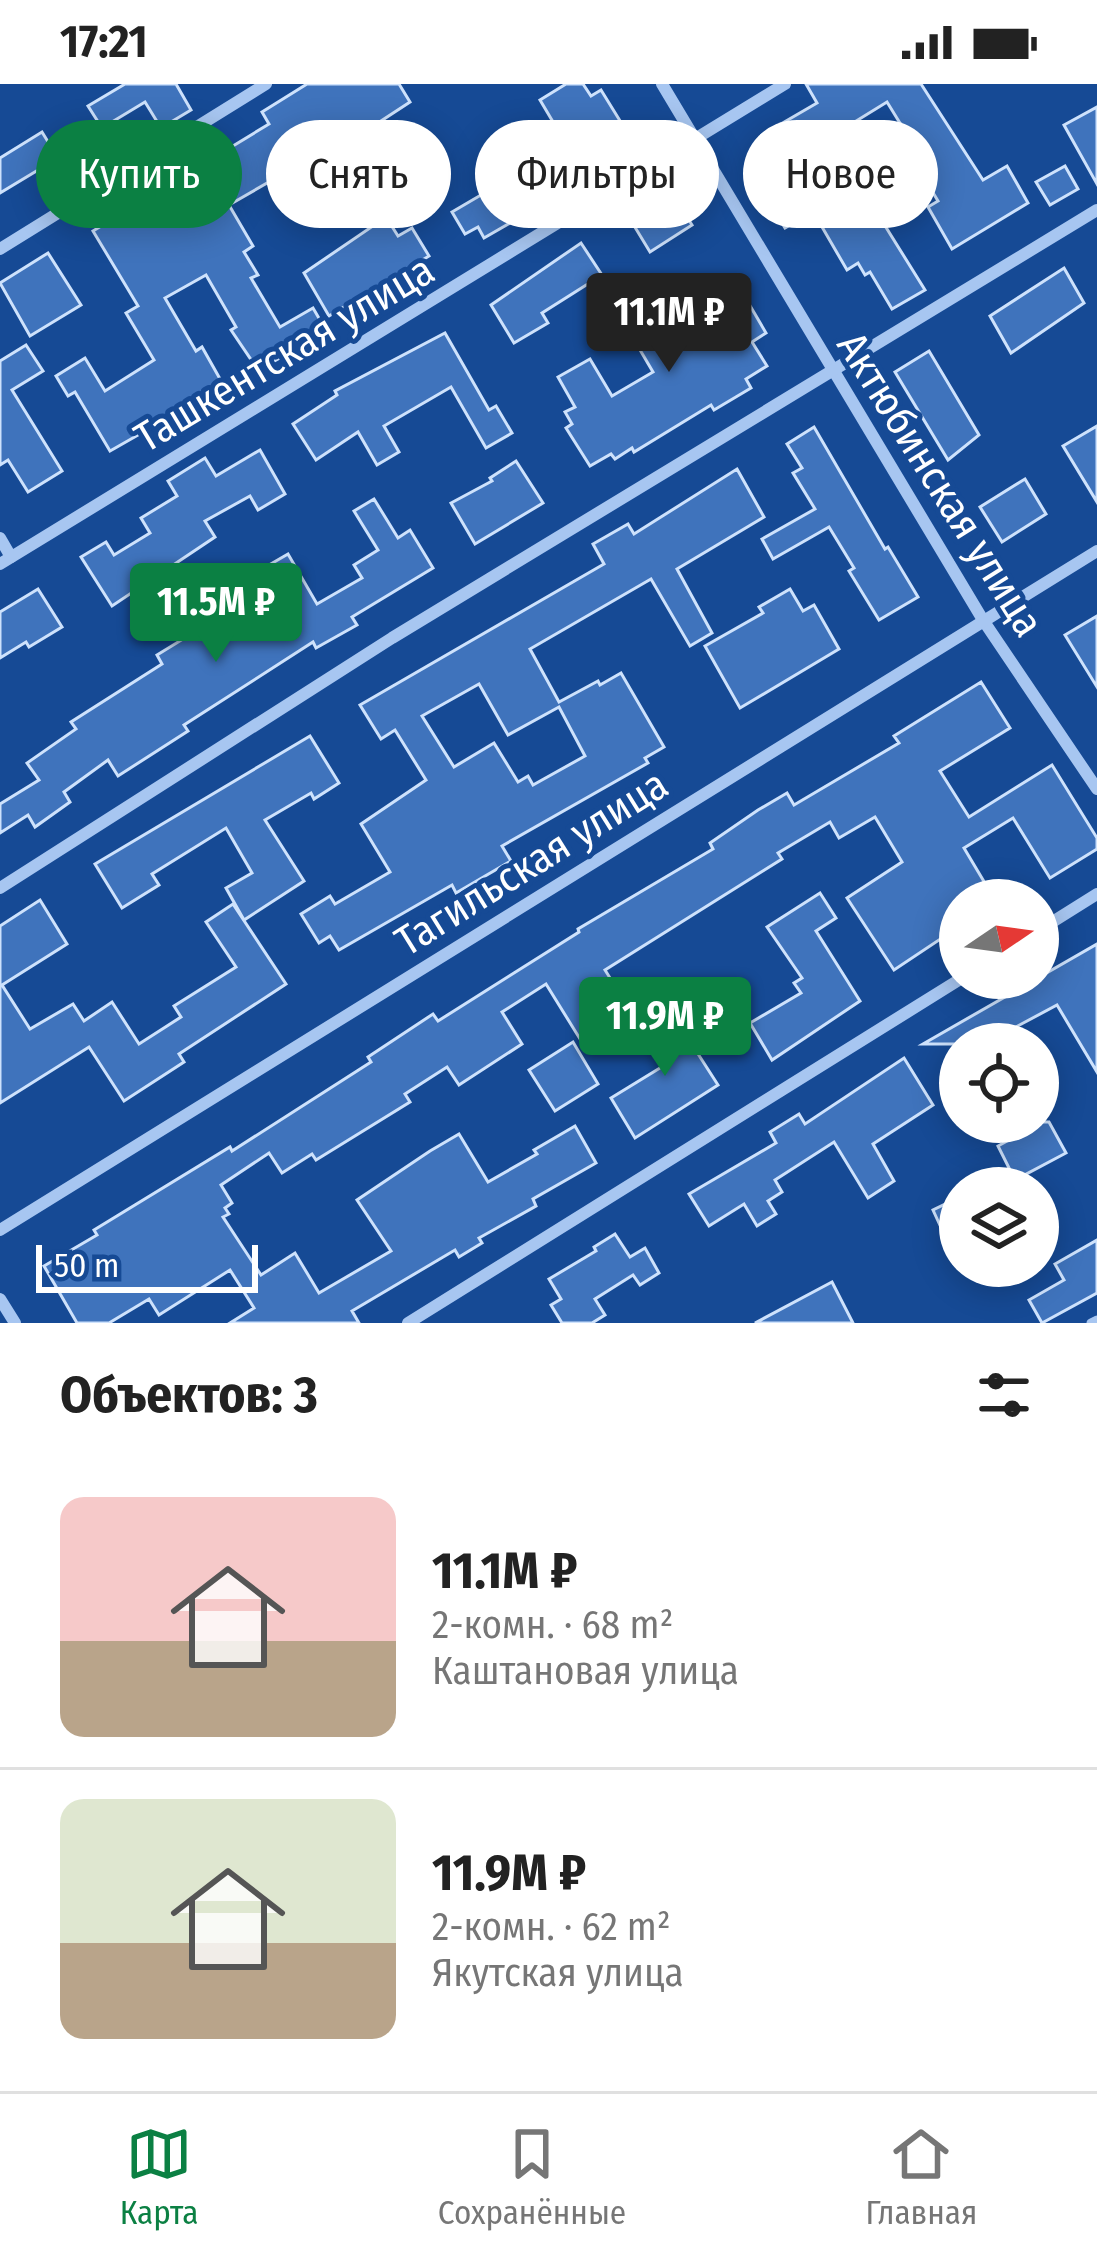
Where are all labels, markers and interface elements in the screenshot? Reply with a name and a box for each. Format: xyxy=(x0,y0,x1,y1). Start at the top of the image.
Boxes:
text: 17:21 xyxy=(60,15,148,69)
chip: Купить xyxy=(36,120,242,228)
chip: Снять xyxy=(266,120,451,228)
chip: Фильтры xyxy=(475,120,719,228)
chip: Новое xyxy=(743,120,938,228)
street label: Ташкентская улица xyxy=(126,245,443,463)
pin: 11.1M ₽ xyxy=(558,273,780,375)
text: 11.1M ₽ xyxy=(613,289,725,335)
street label: Актюбинская улица xyxy=(827,323,1054,646)
pin: 11.5M ₽ xyxy=(105,563,327,665)
text: 11.5M ₽ xyxy=(157,579,275,625)
street label: Тагильская улица xyxy=(386,759,677,967)
north arrow xyxy=(939,879,1059,999)
map controls xyxy=(939,879,1059,1287)
pin: 11.9M ₽ xyxy=(554,977,776,1079)
text: 11.9M ₽ xyxy=(606,993,724,1039)
button: locate xyxy=(939,1023,1059,1143)
button: layers xyxy=(939,1167,1059,1287)
scale bar xyxy=(36,1239,258,1292)
text: 50 m xyxy=(54,1246,119,1286)
icon: filters xyxy=(971,1362,1037,1428)
text: Объектов: 3 xyxy=(60,1364,318,1426)
text: 11.1M ₽ xyxy=(432,1540,577,1602)
icon: home xyxy=(156,1545,300,1689)
text: 2-комн. · 68 m² xyxy=(432,1602,673,1648)
text: Каштановая улица xyxy=(432,1648,739,1694)
text: 11.9M ₽ xyxy=(432,1842,586,1904)
icon: home xyxy=(156,1847,300,1991)
text: 2-комн. · 62 m² xyxy=(432,1904,671,1950)
text: Якутская улица xyxy=(432,1950,684,1996)
tab: Карта xyxy=(120,2121,198,2233)
tab: Сохранённые xyxy=(438,2121,626,2233)
tab: Главная xyxy=(866,2121,977,2233)

